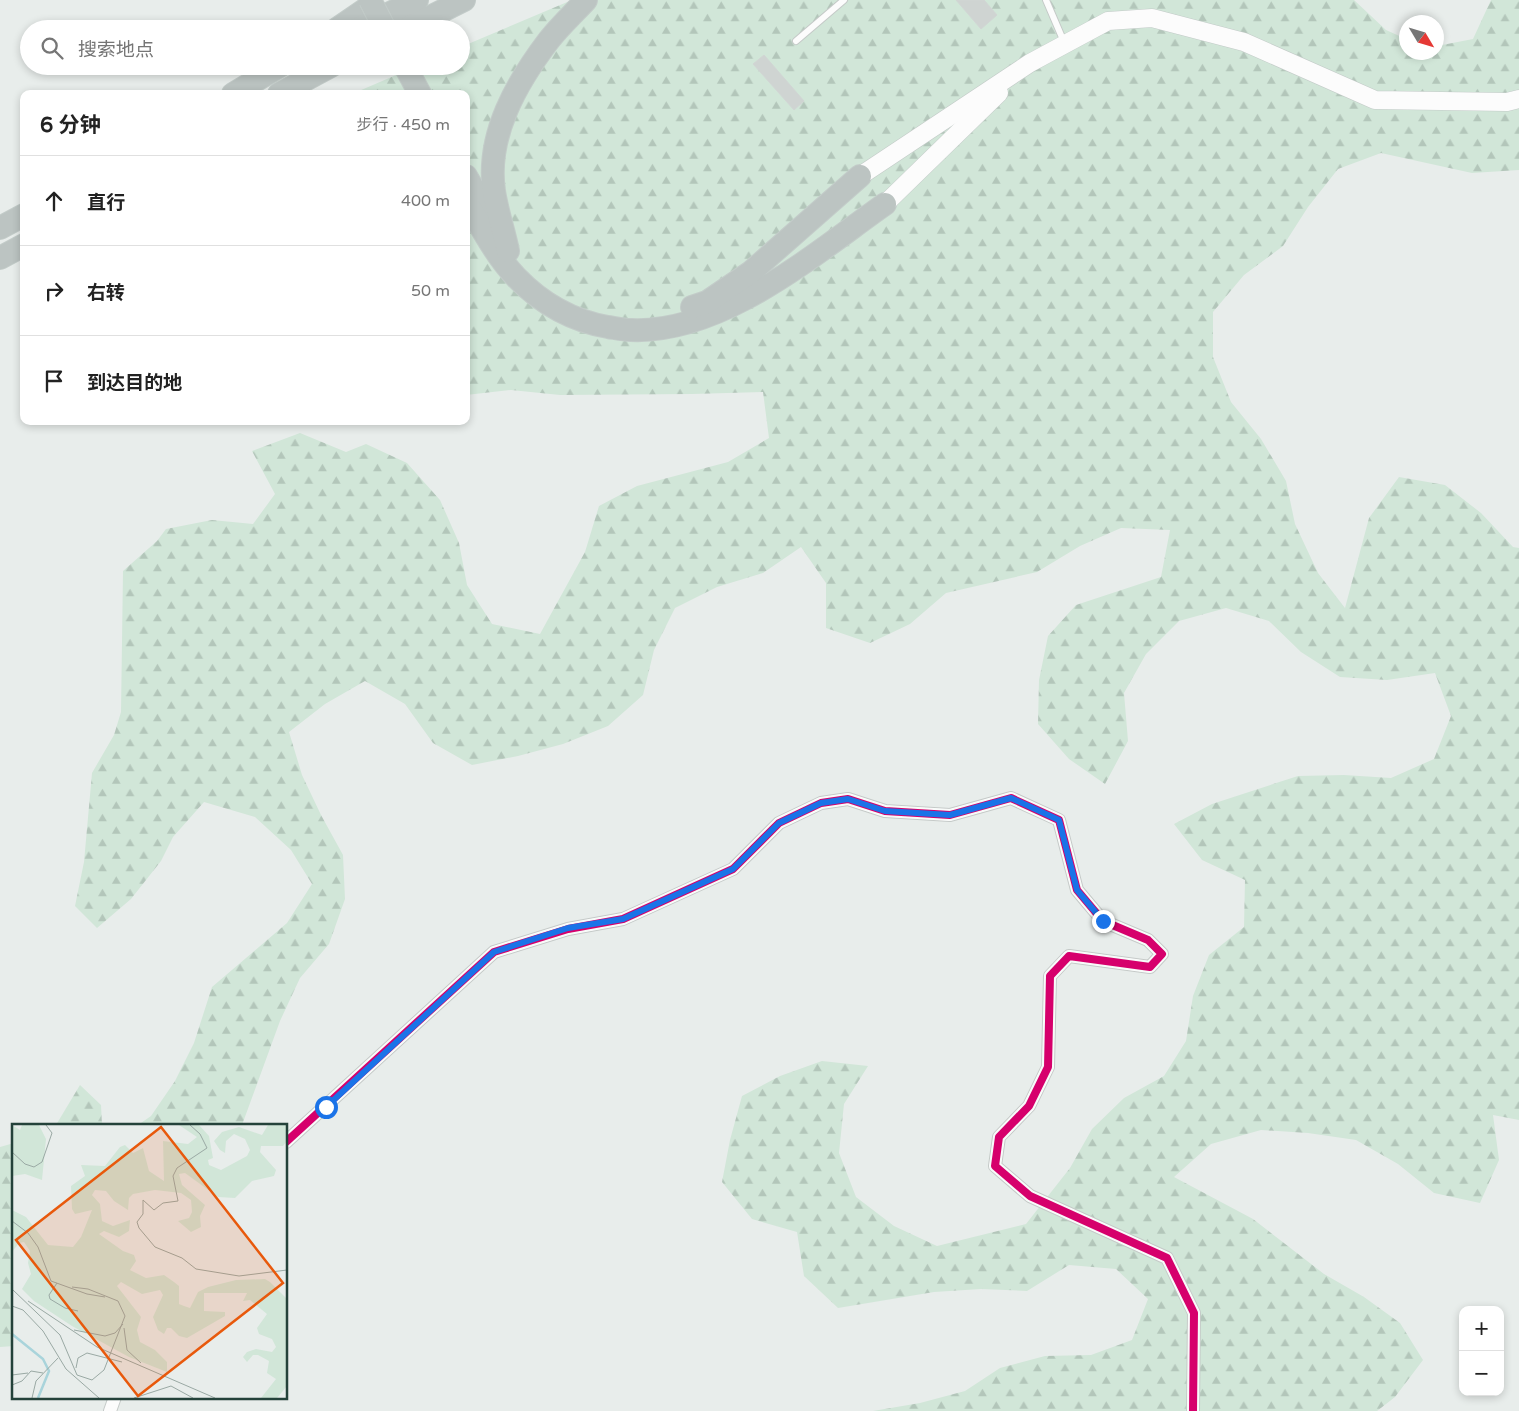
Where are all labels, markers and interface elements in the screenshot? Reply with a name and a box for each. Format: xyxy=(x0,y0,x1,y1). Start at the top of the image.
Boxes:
north arrow xyxy=(1399,15,1444,60)
search box xyxy=(20,20,470,75)
icon: search xyxy=(38,34,66,62)
text: 搜索地点 xyxy=(78,39,154,61)
text: 6 分钟 xyxy=(40,113,101,138)
text: 步行 · 450 m xyxy=(357,115,450,135)
icon: ahead xyxy=(40,187,68,215)
text: 400 m xyxy=(401,191,450,211)
text: 直行 xyxy=(87,192,125,214)
icon: right xyxy=(40,277,68,305)
text: 50 m xyxy=(411,281,450,301)
text: 右转 xyxy=(87,282,125,304)
icon: arrive xyxy=(40,367,68,395)
text: 到达目的地 xyxy=(87,372,182,394)
route end xyxy=(1092,910,1115,933)
route start xyxy=(315,1096,338,1119)
inset map xyxy=(12,1124,288,1398)
map controls xyxy=(1459,1306,1504,1396)
button: + xyxy=(1459,1306,1504,1351)
button: − xyxy=(1459,1351,1504,1396)

